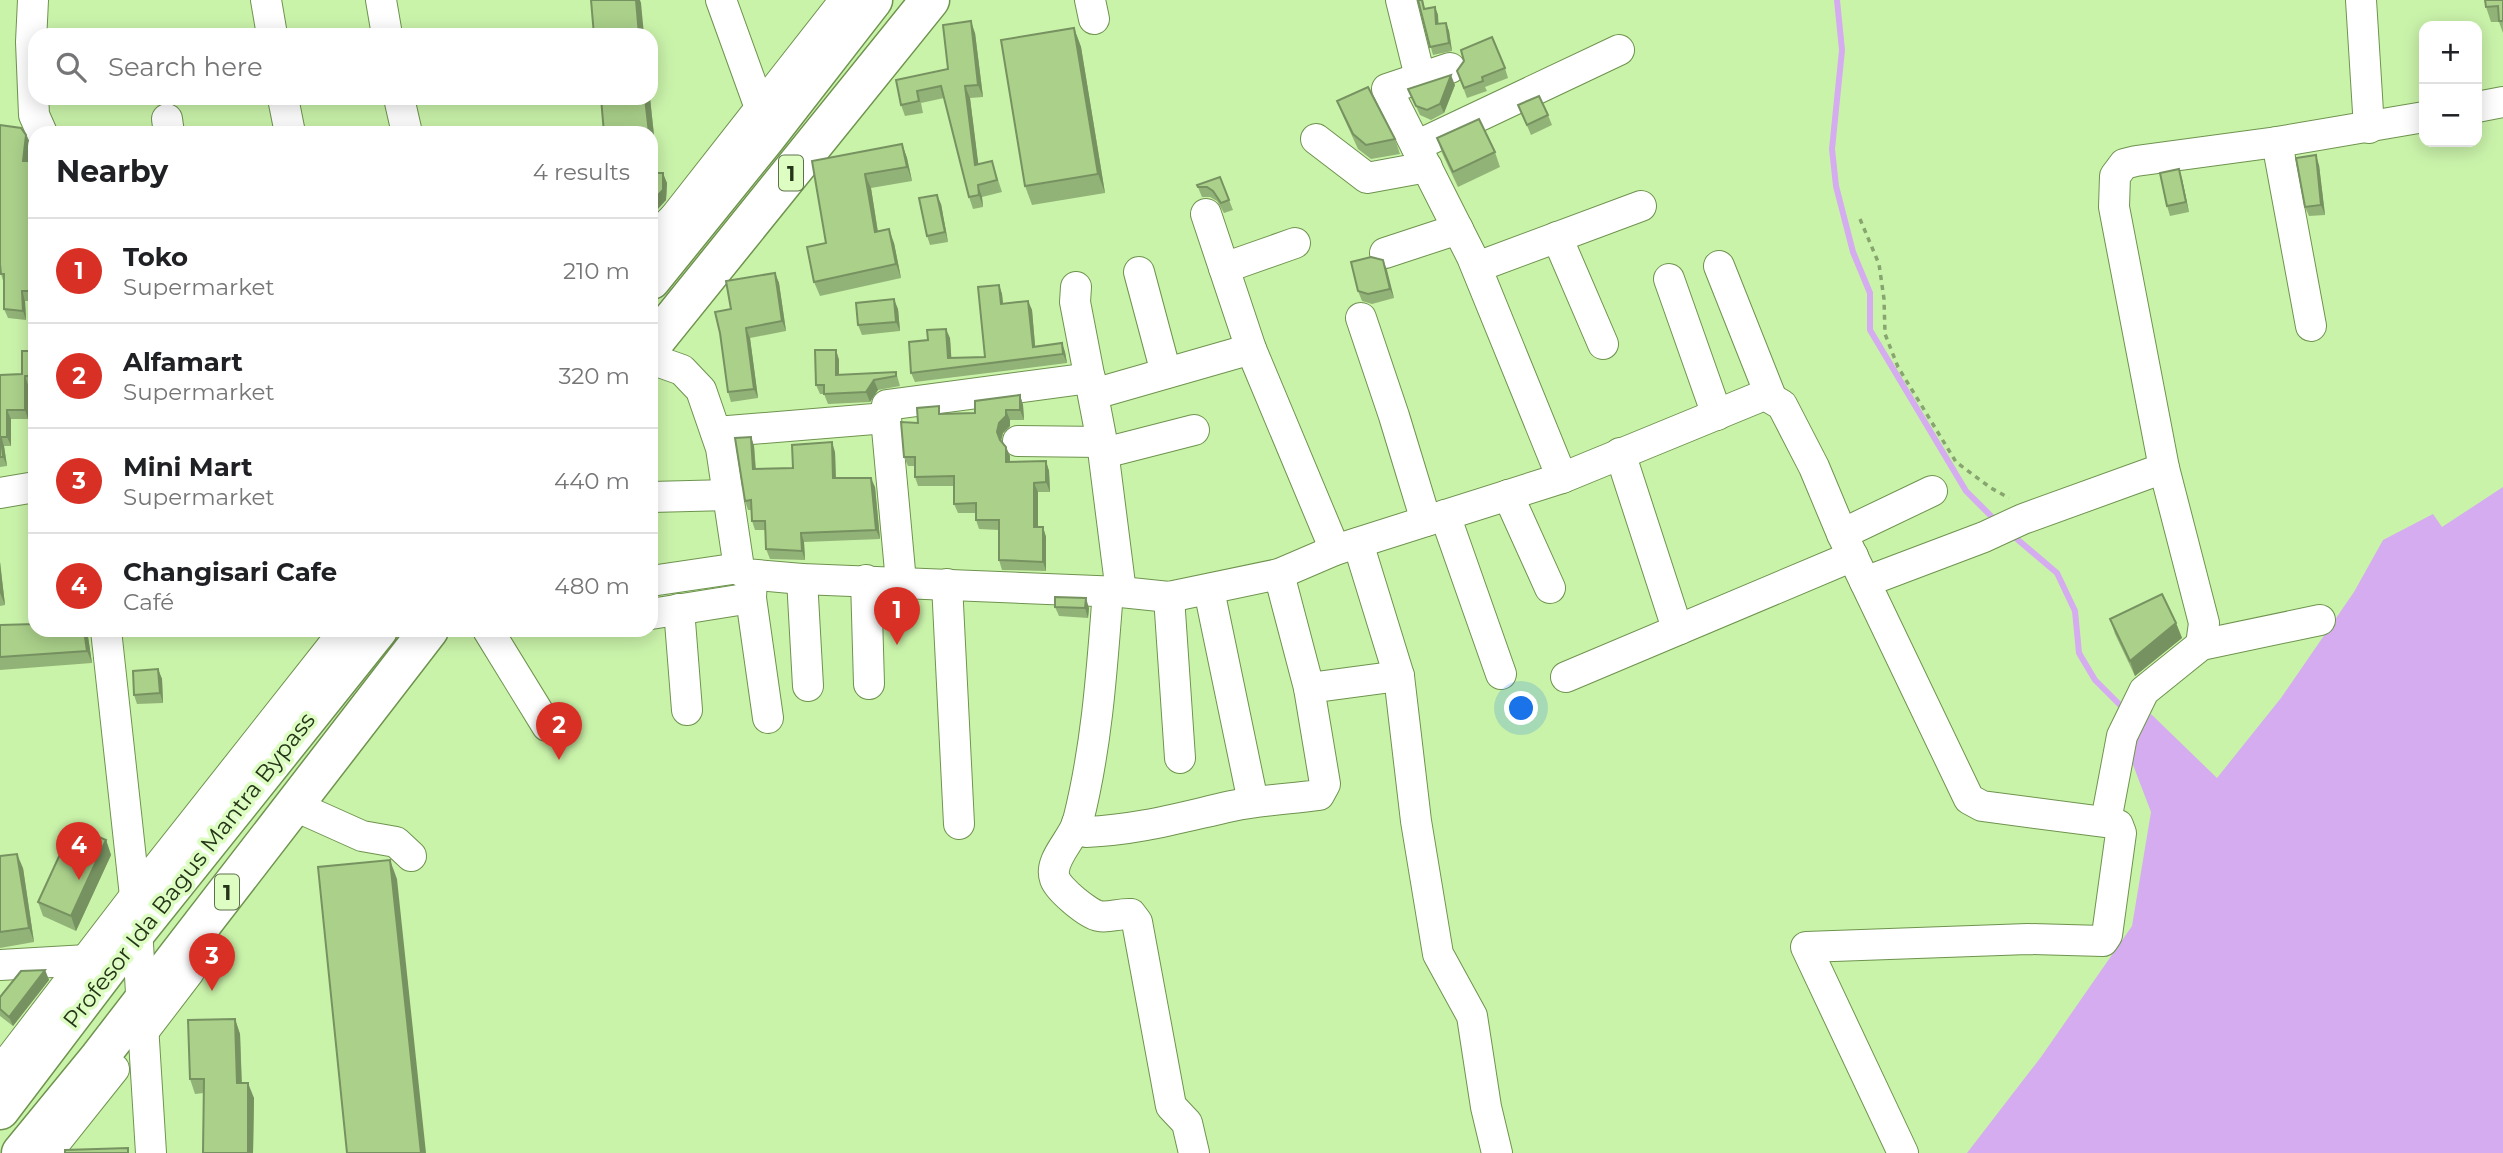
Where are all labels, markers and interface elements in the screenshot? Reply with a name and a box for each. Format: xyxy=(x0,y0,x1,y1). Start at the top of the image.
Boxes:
map controls xyxy=(2419,21,2482,147)
button: + xyxy=(2419,21,2482,84)
search box xyxy=(28,28,658,105)
icon: search xyxy=(52,48,90,86)
text: Search here xyxy=(108,51,263,83)
button: − xyxy=(2419,84,2482,147)
text: Nearby xyxy=(56,153,168,190)
road number: 1 xyxy=(779,156,803,190)
text: 4 results xyxy=(533,158,630,186)
text: Toko xyxy=(123,241,188,273)
text: 1 xyxy=(74,257,84,285)
text: 210 m xyxy=(563,257,630,285)
text: Supermarket xyxy=(123,273,275,301)
text: Alfamart xyxy=(123,346,243,378)
text: 2 xyxy=(72,362,86,390)
text: 320 m xyxy=(558,362,630,390)
text: Supermarket xyxy=(123,378,275,406)
text: Mini Mart xyxy=(123,451,253,483)
text: 3 xyxy=(72,467,86,495)
text: 440 m xyxy=(554,467,630,495)
text: Supermarket xyxy=(123,483,275,511)
text: Changisari Cafe xyxy=(123,556,337,588)
text: 4 xyxy=(71,572,87,600)
text: 480 m xyxy=(554,572,630,600)
pin: 1 xyxy=(874,587,920,645)
text: Café xyxy=(123,588,174,616)
your location xyxy=(1504,691,1538,725)
pin: 2 xyxy=(536,702,582,760)
street label: Profesor Ida Bagus Mantra Bypass xyxy=(57,707,321,1033)
pin: 4 xyxy=(56,822,102,880)
road number: 1 xyxy=(215,874,239,910)
pin: 3 xyxy=(189,933,235,991)

